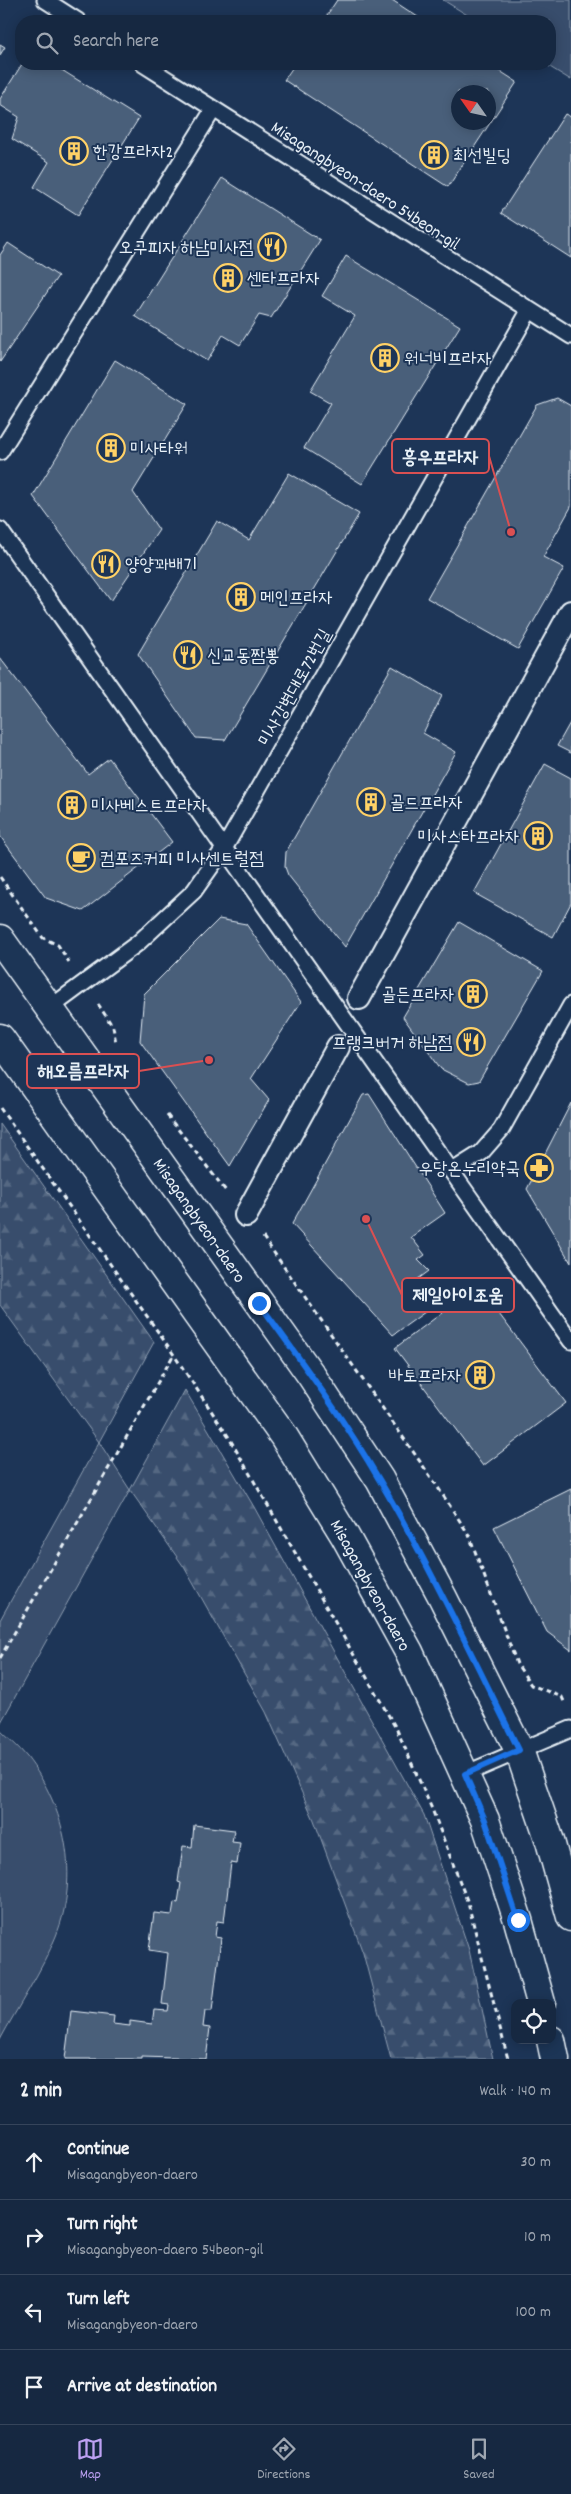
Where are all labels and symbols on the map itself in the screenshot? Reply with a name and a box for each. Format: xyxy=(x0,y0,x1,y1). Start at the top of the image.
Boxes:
north arrow xyxy=(451,85,496,130)
street label: Misagangbyeon-daero 54beon-gil xyxy=(265,116,465,258)
building icon: 한강프라자2 xyxy=(59,136,89,166)
building icon: 최선빌딩 xyxy=(419,140,449,170)
place label: 한강프라자2 xyxy=(93,141,173,166)
place label: 최선빌딩 xyxy=(453,145,511,170)
restaurant icon: 오구피자 하남미사점 xyxy=(257,232,287,262)
place label: 오구피자 하남미사점 xyxy=(119,237,254,262)
building icon: 센타프라자 xyxy=(213,263,243,293)
place label: 센타프라자 xyxy=(247,268,320,293)
building icon: 워너비프라자 xyxy=(370,343,400,373)
place label: 워너비프라자 xyxy=(404,348,491,373)
building icon: 미사타워 xyxy=(96,433,126,463)
place label: 미사타워 xyxy=(130,438,188,463)
callout: 흥우프라자 xyxy=(392,439,489,473)
text: 흥우프라자 xyxy=(402,446,479,473)
restaurant icon: 양양꽈배기 xyxy=(91,549,121,579)
place label: 양양꽈배기 xyxy=(125,554,197,579)
building icon: 메인프라자 xyxy=(226,582,256,612)
place label: 메인프라자 xyxy=(260,587,333,612)
street label: 미사강변대로72번길 xyxy=(254,625,339,751)
restaurant icon: 신교동짬뽕 xyxy=(173,640,203,670)
place label: 신교동짬뽕 xyxy=(207,645,279,670)
building icon: 골드프라자 xyxy=(356,787,386,817)
building icon: 미사베스트프라자 xyxy=(57,790,87,820)
place label: 골드프라자 xyxy=(390,792,463,817)
place label: 미사베스트프라자 xyxy=(91,795,207,820)
building icon: 미사스타프라자 xyxy=(523,821,553,851)
place label: 미사스타프라자 xyxy=(418,826,520,851)
cafe icon: 컴포즈커피 미사센트럴점 xyxy=(66,843,96,873)
place label: 컴포즈커피 미사센트럴점 xyxy=(100,848,264,873)
building icon: 골든프라자 xyxy=(458,979,488,1009)
place label: 골든프라자 xyxy=(382,984,455,1009)
restaurant icon: 프랭크버거 하남점 xyxy=(456,1027,486,1057)
place label: 프랭크버거 하남점 xyxy=(332,1032,453,1057)
callout: 해오름프라자 xyxy=(27,1054,139,1088)
text: 해오름프라자 xyxy=(36,1060,130,1087)
pharmacy icon: 우당온누리약국 xyxy=(524,1153,554,1183)
street label: Misagangbyeon-daero xyxy=(145,1154,250,1289)
place label: 우당온누리약국 xyxy=(419,1158,520,1183)
callout: 제일아이조움 xyxy=(402,1278,514,1312)
text: 제일아이조움 xyxy=(412,1284,504,1311)
route end xyxy=(248,1292,271,1315)
building icon: 바토프라자 xyxy=(465,1360,495,1390)
place label: 바토프라자 xyxy=(389,1365,462,1390)
street label: Misagangbyeon-daero xyxy=(322,1516,415,1657)
route start xyxy=(507,1909,530,1932)

